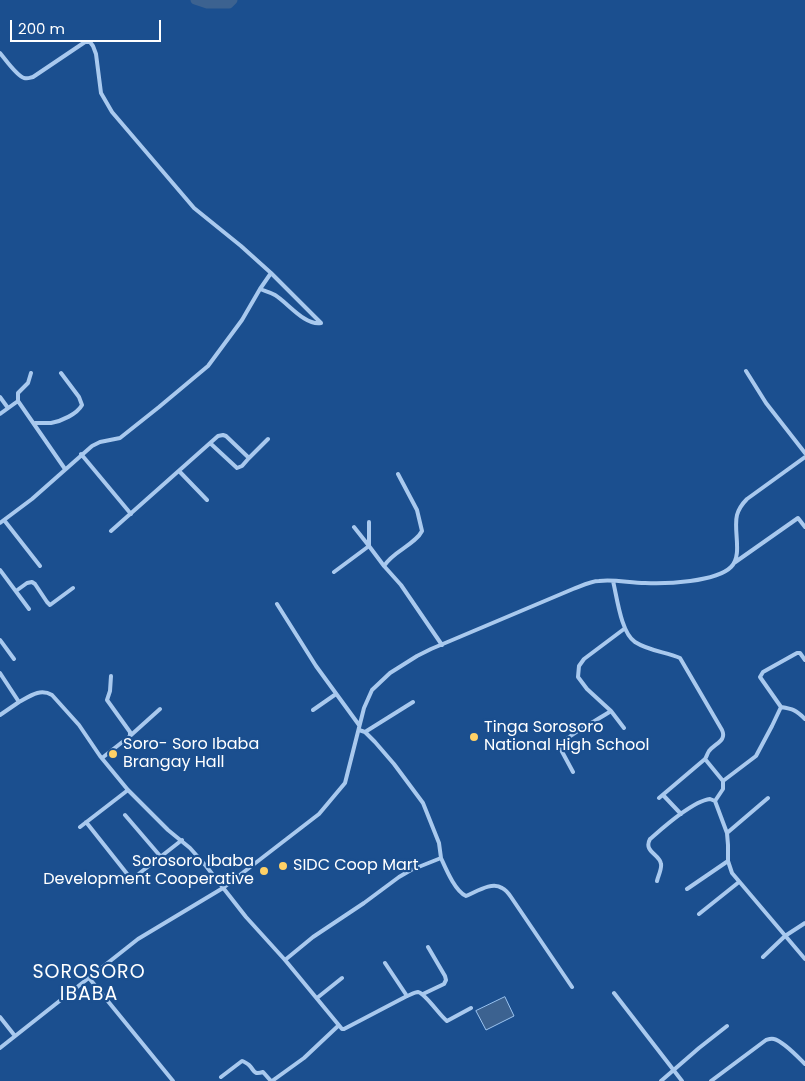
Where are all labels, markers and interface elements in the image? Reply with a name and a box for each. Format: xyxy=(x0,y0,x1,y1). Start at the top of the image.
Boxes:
scale bar xyxy=(12,10,164,42)
text: 200 m xyxy=(18,18,65,39)
place label: Tinga Sorosoro National High School xyxy=(484,718,649,756)
marker: Tinga Sorosoro National High School xyxy=(468,731,480,743)
place label: Soro- Soro Ibaba Brangay Hall xyxy=(123,735,259,773)
marker: Soro- Soro Ibaba Brangay Hall xyxy=(107,748,119,760)
place label: Sorosoro Ibaba Development Cooperative xyxy=(43,852,254,890)
place label: SIDC Coop Mart xyxy=(293,856,419,876)
marker: SIDC Coop Mart xyxy=(277,860,289,872)
marker: Sorosoro Ibaba Development Cooperative xyxy=(258,865,270,877)
district label: SOROSORO IBABA xyxy=(31,962,147,1006)

